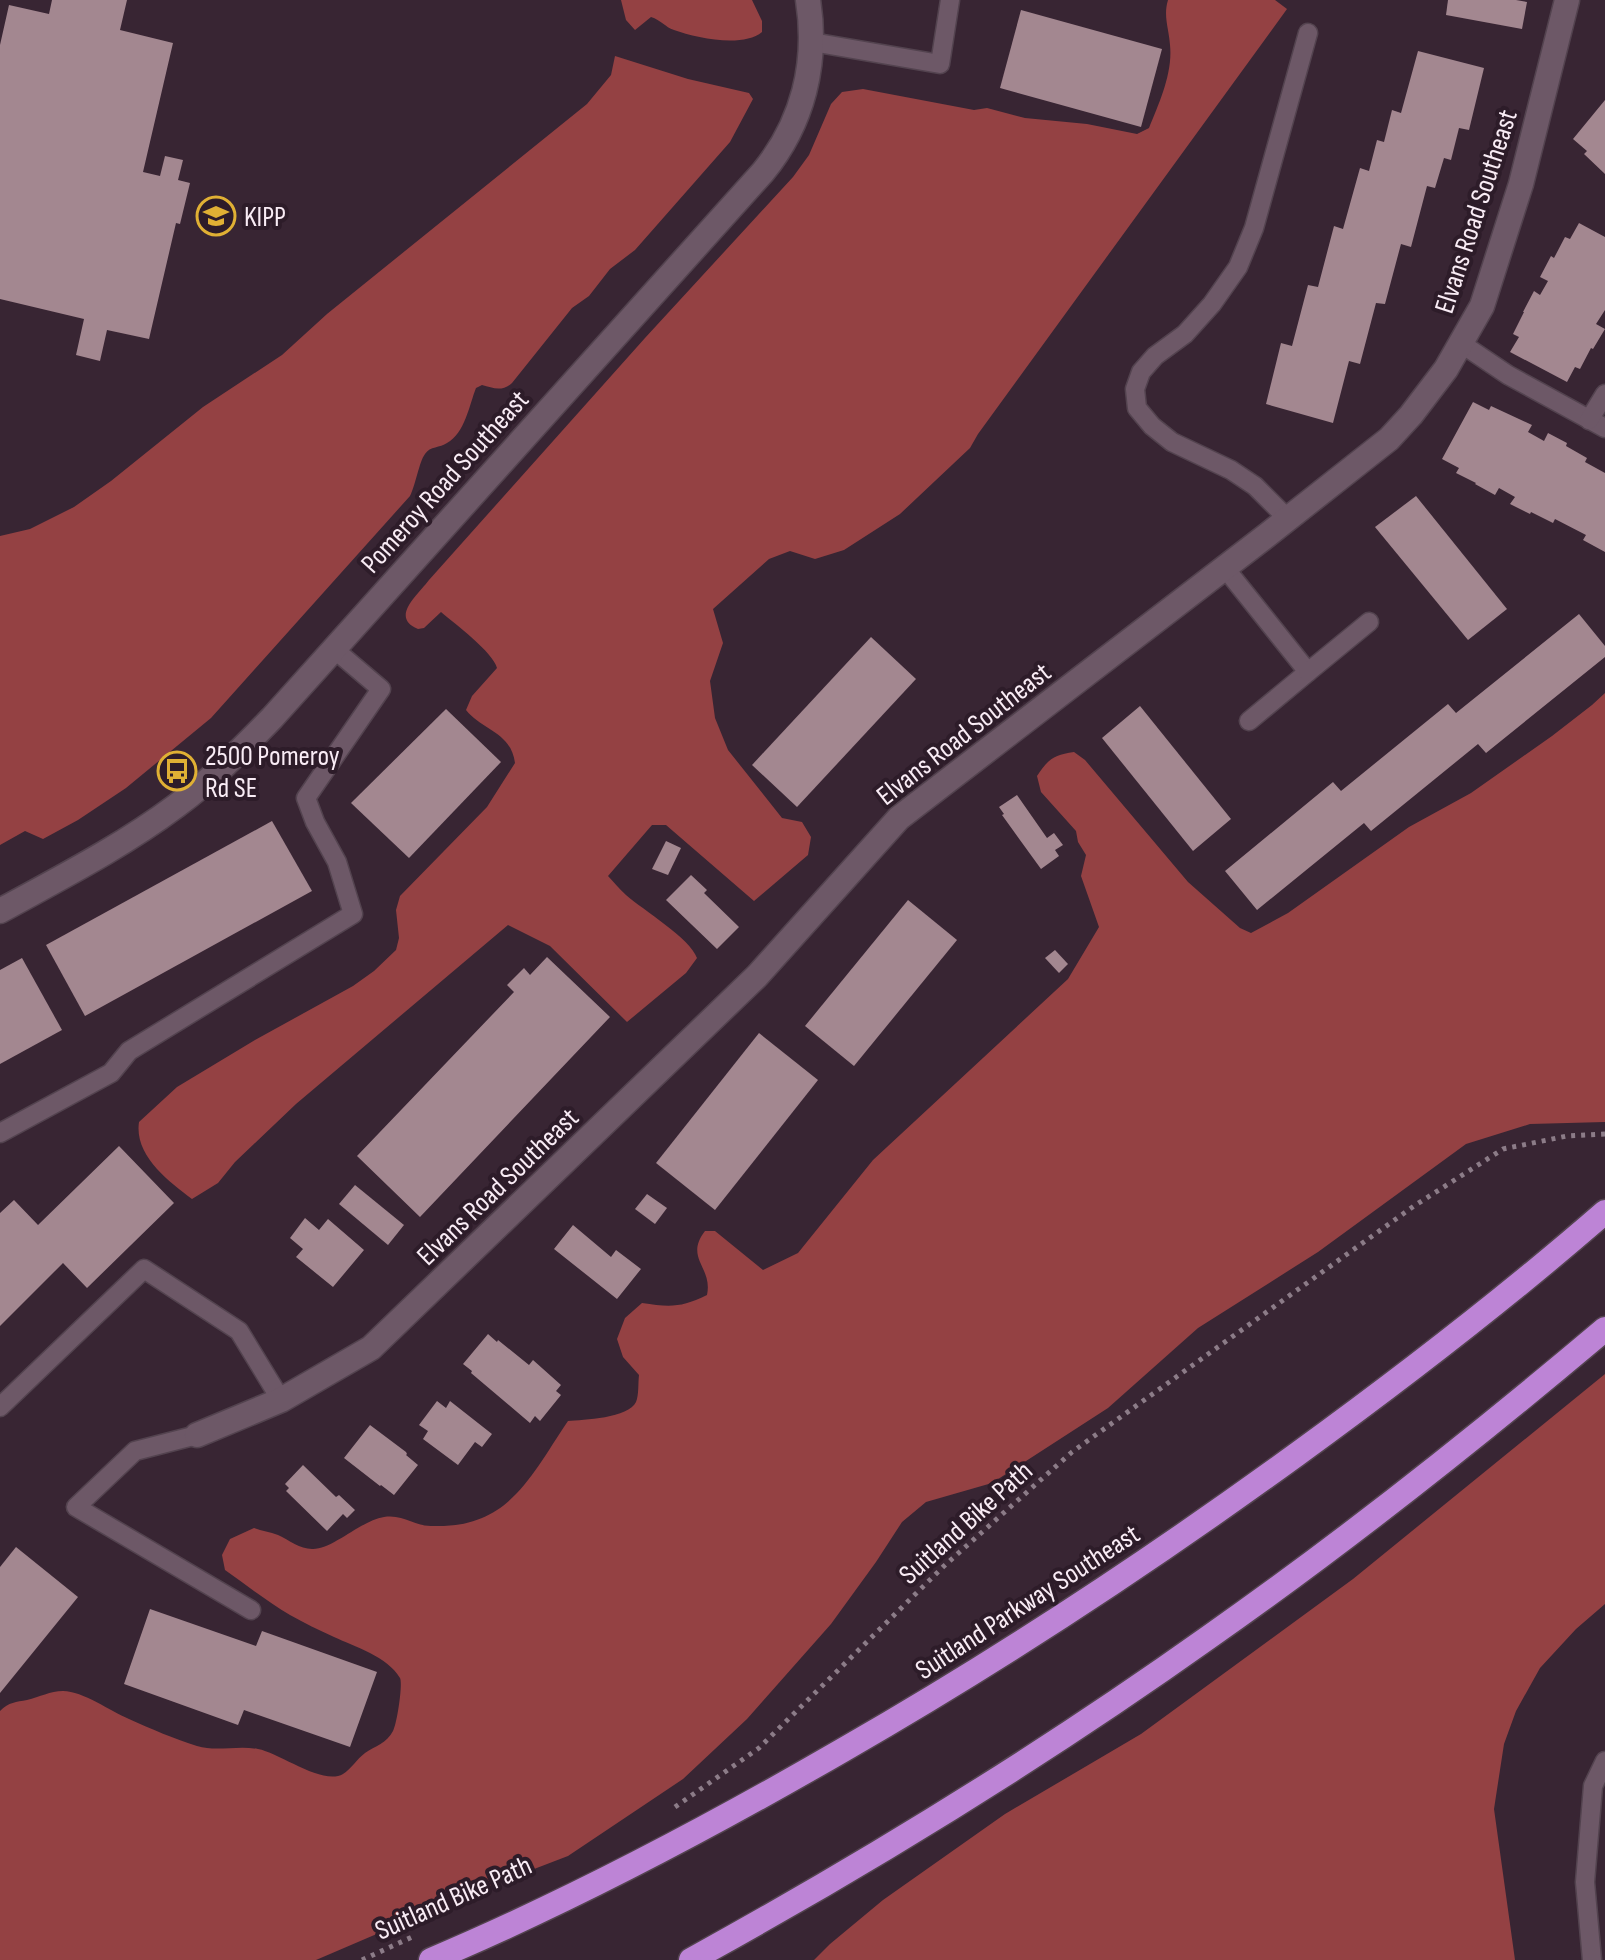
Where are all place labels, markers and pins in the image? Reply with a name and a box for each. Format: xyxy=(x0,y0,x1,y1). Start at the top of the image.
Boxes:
school or university icon: KIPP xyxy=(195,195,237,237)
place label: KIPP xyxy=(244,201,286,234)
place label: 2500 Pomeroy Rd SE xyxy=(205,740,340,805)
bus stop icon: 2500 Pomeroy Rd SE xyxy=(156,750,198,792)

